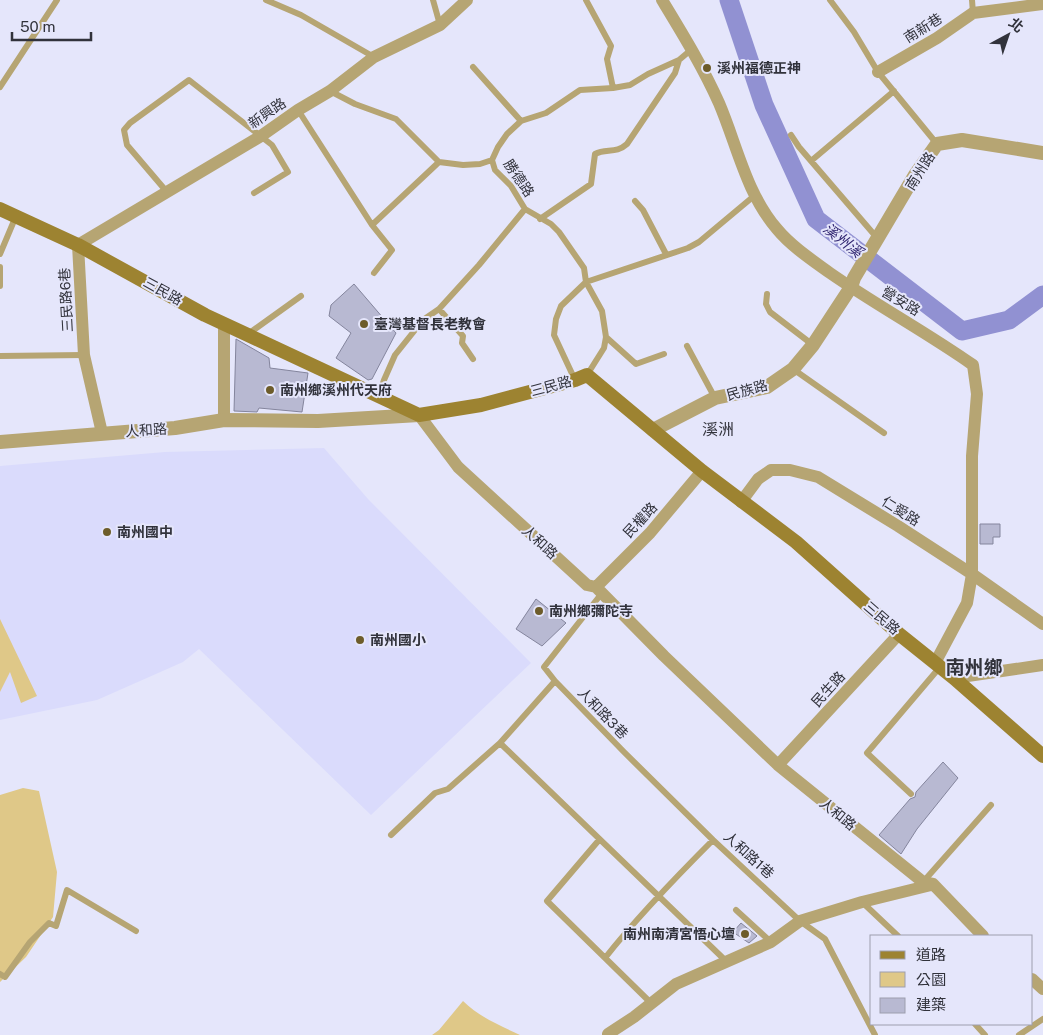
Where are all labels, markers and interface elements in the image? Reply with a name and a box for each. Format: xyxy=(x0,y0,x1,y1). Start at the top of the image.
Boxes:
scale bar xyxy=(12,10,91,42)
street label: 南新巷 xyxy=(901,10,945,46)
north arrow xyxy=(983,10,1033,60)
text: 北 xyxy=(1006,14,1027,36)
text: 50 m xyxy=(20,18,55,35)
place label: 溪州福德正神 xyxy=(717,60,801,76)
marker: 溪州福德正神 xyxy=(701,62,713,74)
street label: 新興路 xyxy=(245,95,289,131)
street label: 南州路 xyxy=(902,149,938,193)
street label: 勝德路 xyxy=(501,156,537,200)
water label: 溪州溪 xyxy=(820,219,868,262)
street label: 三民路6巷 xyxy=(56,267,76,333)
street label: 三民路 xyxy=(141,274,185,308)
street label: 營安路 xyxy=(879,283,923,319)
place label: 臺灣基督長老教會 xyxy=(374,316,486,332)
marker: 臺灣基督長老教會 xyxy=(358,318,370,330)
street label: 三民路 xyxy=(529,373,573,399)
street label: 民族路 xyxy=(725,377,769,403)
place label: 南州鄉溪州代天府 xyxy=(280,382,392,398)
marker: 南州鄉溪州代天府 xyxy=(264,384,276,396)
district label: 溪洲 xyxy=(702,420,734,439)
street label: 人和路 xyxy=(124,421,168,439)
street label: 仁愛路 xyxy=(879,493,923,529)
street label: 民權路 xyxy=(620,499,660,541)
street label: 人和路 xyxy=(519,522,561,562)
place label: 南州國中 xyxy=(117,524,173,540)
marker: 南州國中 xyxy=(101,526,113,538)
street label: 三民路 xyxy=(861,598,903,638)
place label: 南州鄉彌陀寺 xyxy=(549,603,633,619)
marker: 南州鄉彌陀寺 xyxy=(533,605,545,617)
place label: 南州國小 xyxy=(370,632,426,648)
marker: 南州國小 xyxy=(354,634,366,646)
district label: 南州鄉 xyxy=(945,656,1003,678)
street label: 民生路 xyxy=(808,668,848,710)
street label: 人和路3巷 xyxy=(575,684,631,742)
street label: 人和路 xyxy=(817,795,859,833)
street label: 人和路1巷 xyxy=(721,828,777,882)
place label: 南州南清宮悟心壇 xyxy=(623,926,735,942)
marker: 南州南清宮悟心壇 xyxy=(739,928,751,940)
legend xyxy=(870,935,1033,1025)
text: 道路 xyxy=(916,946,946,963)
text: 公園 xyxy=(916,971,946,988)
text: 建築 xyxy=(916,996,946,1013)

